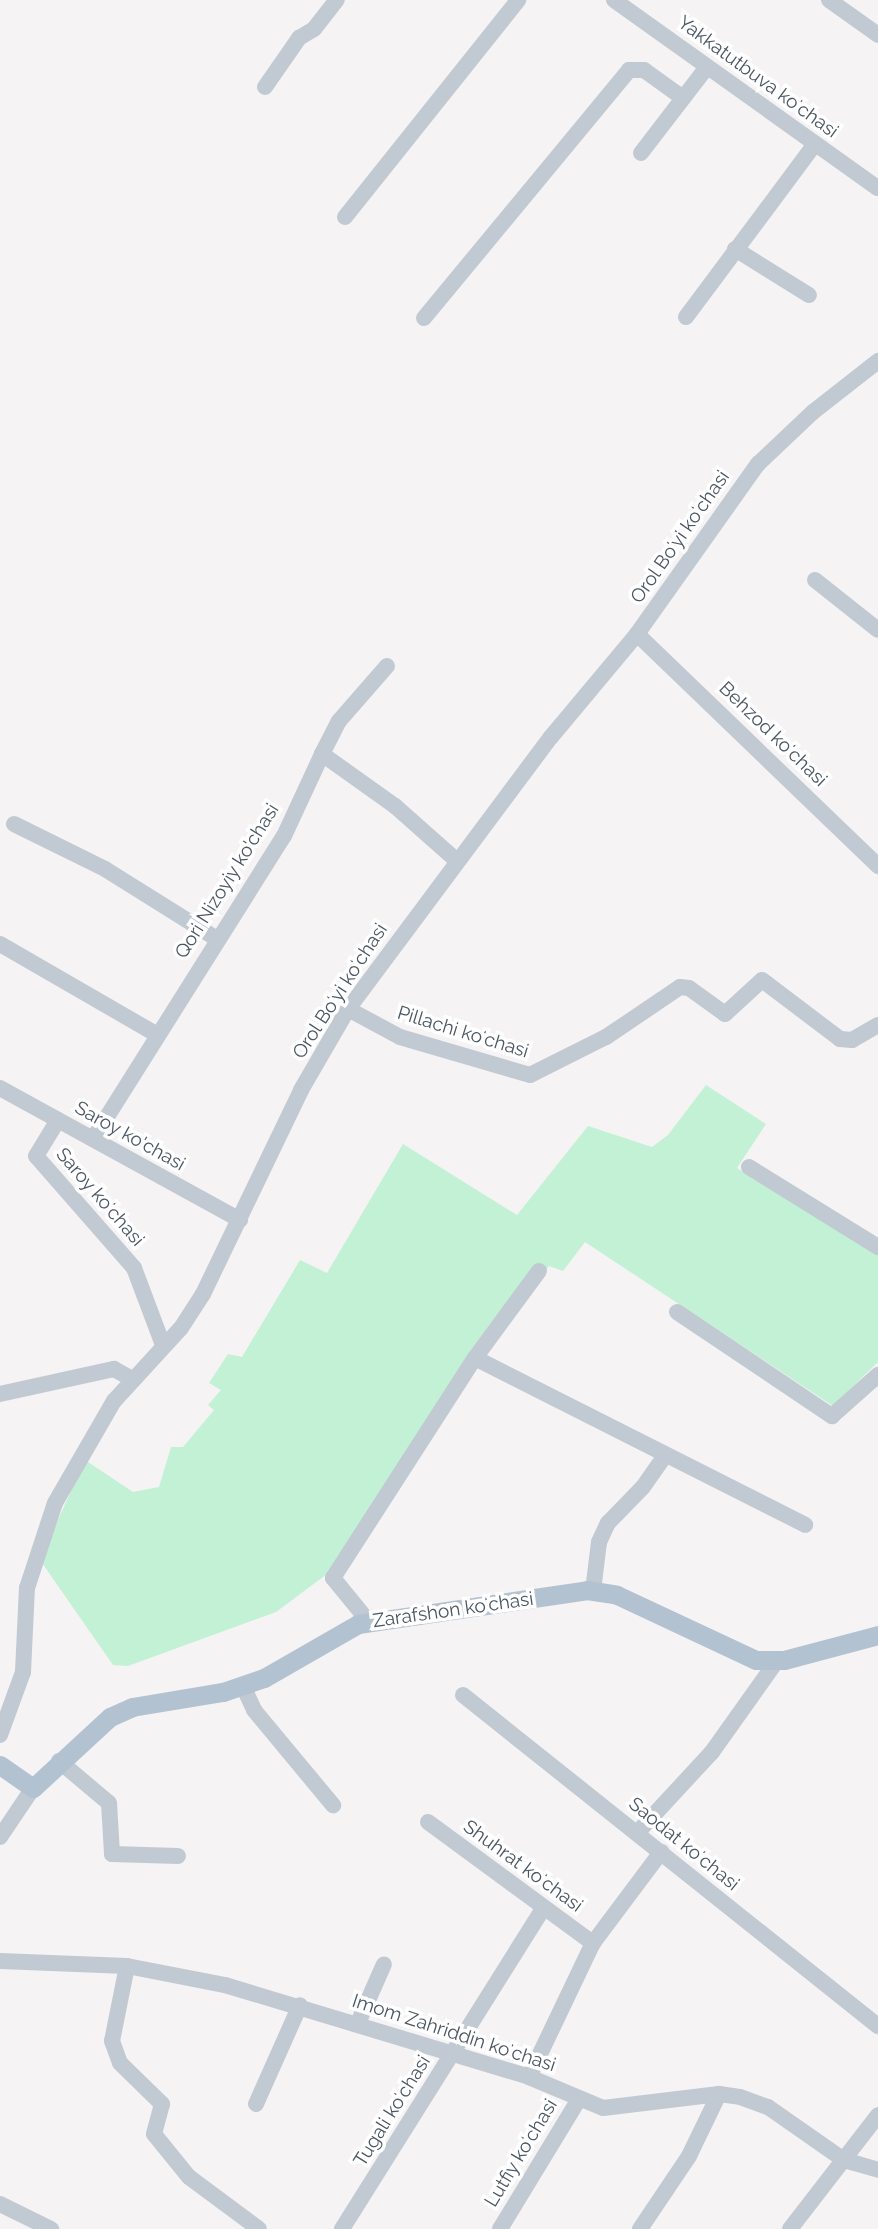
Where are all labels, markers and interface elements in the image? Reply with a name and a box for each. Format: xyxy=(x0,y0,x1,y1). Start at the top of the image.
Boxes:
street label: Yakkatutbuva koʻchasi xyxy=(673,11,843,143)
street label: Orol Boʻyi koʻchasi xyxy=(626,466,734,608)
street label: Behzod koʻchasi xyxy=(714,677,832,791)
street label: Qori Nizoyiy ko'chasi xyxy=(170,799,284,963)
street label: Orol Boʻyi koʻchasi xyxy=(288,919,392,1063)
street label: Pillachi koʻchasi xyxy=(395,1001,531,1063)
street label: Saroy ko'chasi xyxy=(71,1096,189,1176)
street label: Saroy koʻchasi xyxy=(51,1143,149,1251)
street label: Zarafshon koʻchasi xyxy=(371,1587,535,1633)
street label: Saodat koʻchasi xyxy=(624,1793,744,1895)
street label: Shuhrat koʻchasi xyxy=(459,1815,587,1917)
street label: Imom Zahriddin koʻchasi xyxy=(349,1989,559,2077)
street label: Tugali koʻchasi xyxy=(349,2051,435,2171)
street label: Lutfiy koʻchasi xyxy=(480,2095,562,2211)

